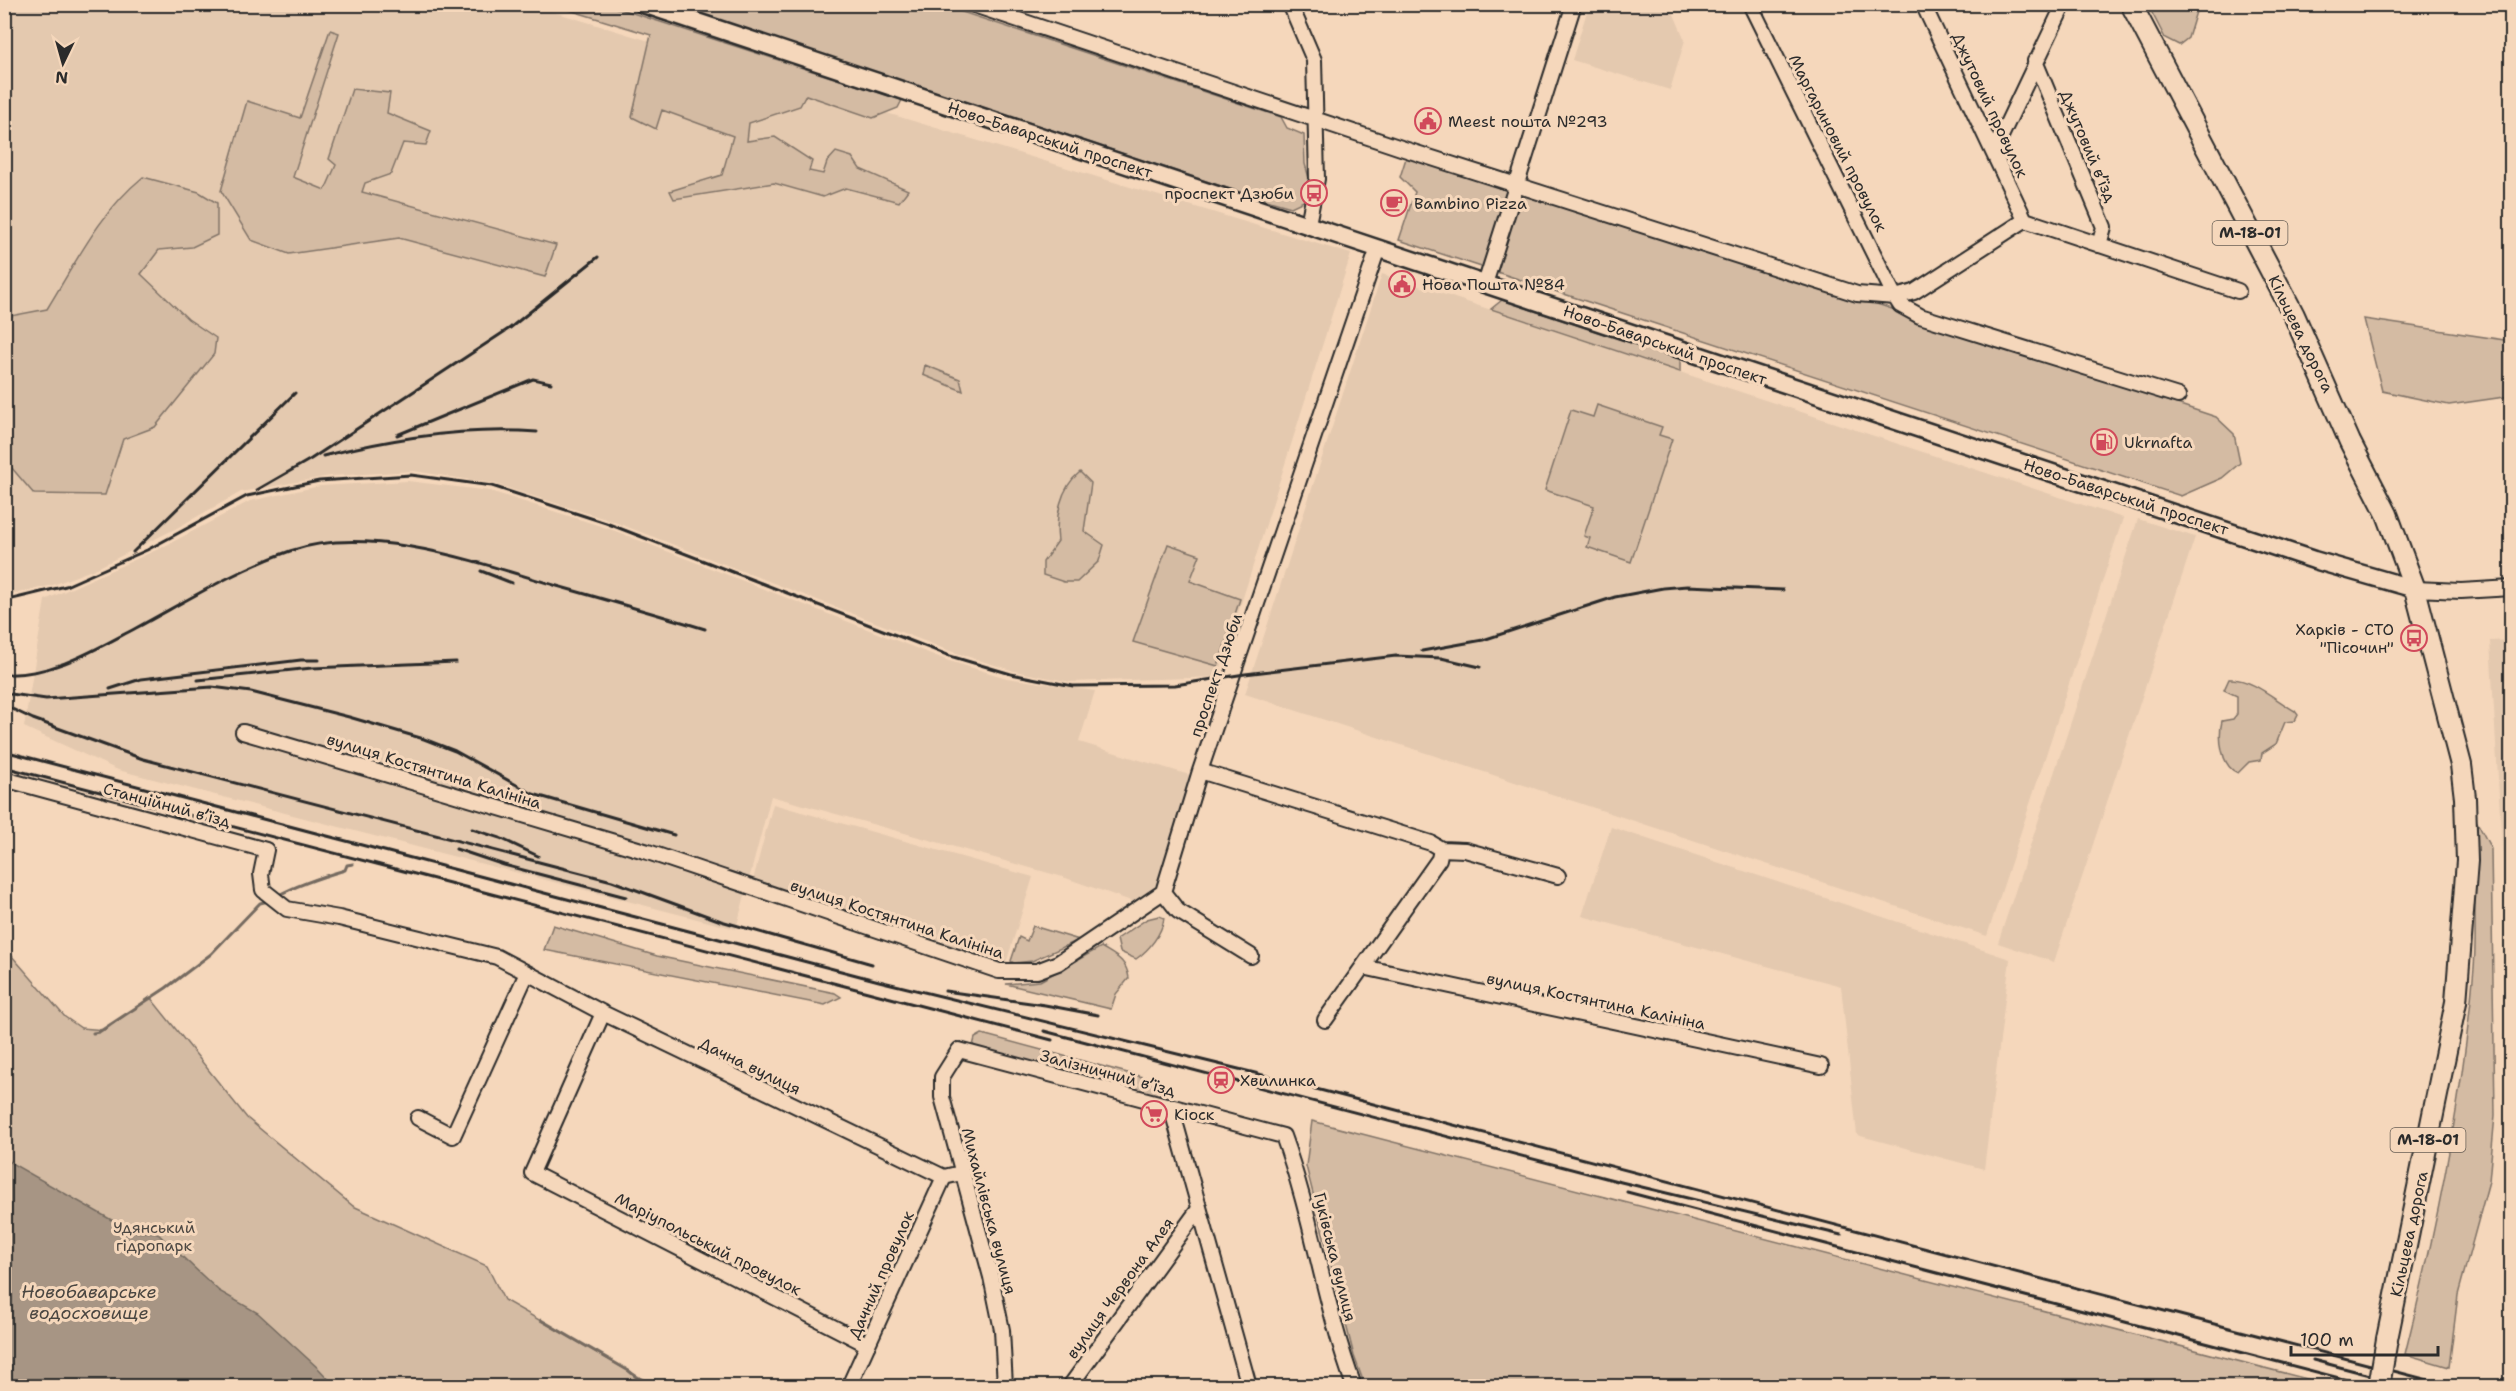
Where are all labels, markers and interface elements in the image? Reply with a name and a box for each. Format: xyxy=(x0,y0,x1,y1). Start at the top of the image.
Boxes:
street label: Джутовий провулок xyxy=(1947,29,2033,181)
north arrow xyxy=(33,33,93,93)
street label: Маргариновий провулок xyxy=(1784,51,1892,236)
text: N xyxy=(55,66,69,88)
street label: Джутовий в’їзд xyxy=(2055,87,2121,205)
street label: Ново-Баварський проспект xyxy=(945,97,1156,183)
public building icon: Meest пошта №293 xyxy=(1413,106,1443,136)
place label: Meest пошта №293 xyxy=(1448,111,1608,132)
bus stop icon: проспект Дзюби xyxy=(1299,178,1329,208)
place label: проспект Дзюби xyxy=(1164,183,1294,204)
cafe icon: Bambino Pizza xyxy=(1379,188,1409,218)
place label: Bambino Pizza xyxy=(1414,193,1527,214)
road number: М-18-01 xyxy=(2212,221,2288,245)
public building icon: Нова Пошта №84 xyxy=(1387,269,1417,299)
street label: Кільцева дорога xyxy=(2263,272,2339,396)
place label: Нова Пошта №84 xyxy=(1422,274,1565,295)
street label: Ново-Баварський проспект xyxy=(1560,300,1771,390)
fuel station icon: Ukrnafta xyxy=(2089,427,2119,457)
place label: Ukrnafta xyxy=(2124,432,2192,453)
street label: Ново-Баварський проспект xyxy=(2021,454,2232,540)
street label: проспект Дзюби xyxy=(1185,610,1247,740)
place label: Харків - СТО "Пісочин" xyxy=(2296,619,2394,658)
bus stop icon: Харків - СТО "Пісочин" xyxy=(2399,623,2429,653)
street label: вулиця Костянтина Калініна xyxy=(324,728,544,814)
street label: Станційний в’їзд xyxy=(101,778,233,832)
street label: вулиця Костянтина Калініна xyxy=(788,875,1006,963)
street label: вулиця Костянтина Калініна xyxy=(1485,968,1707,1034)
street label: Дачна вулиця xyxy=(696,1032,804,1100)
street label: Залізничний в’їзд xyxy=(1038,1045,1178,1101)
station icon: Хвилинка xyxy=(1206,1065,1236,1095)
place label: Хвилинка xyxy=(1240,1070,1316,1091)
supermarket icon: Кіоск xyxy=(1139,1099,1169,1129)
place label: Кіоск xyxy=(1174,1104,1215,1125)
street label: Михайлівська вулиця xyxy=(957,1125,1021,1297)
road number: М-18-01 xyxy=(2390,1128,2466,1152)
street label: Кільцева дорога xyxy=(2385,1169,2433,1299)
street label: Маріупольський провулок xyxy=(611,1188,805,1301)
street label: Гуківська вулиця xyxy=(1309,1190,1361,1324)
street label: Дачний провулок xyxy=(843,1207,919,1342)
street label: вулиця Червона Алея xyxy=(1062,1213,1178,1363)
park label: Удянський гідропарк xyxy=(113,1217,195,1256)
water label: Новобаварське водосховище xyxy=(21,1280,157,1325)
scale bar xyxy=(2291,1319,2438,1357)
text: 100 m xyxy=(2300,1328,2354,1352)

